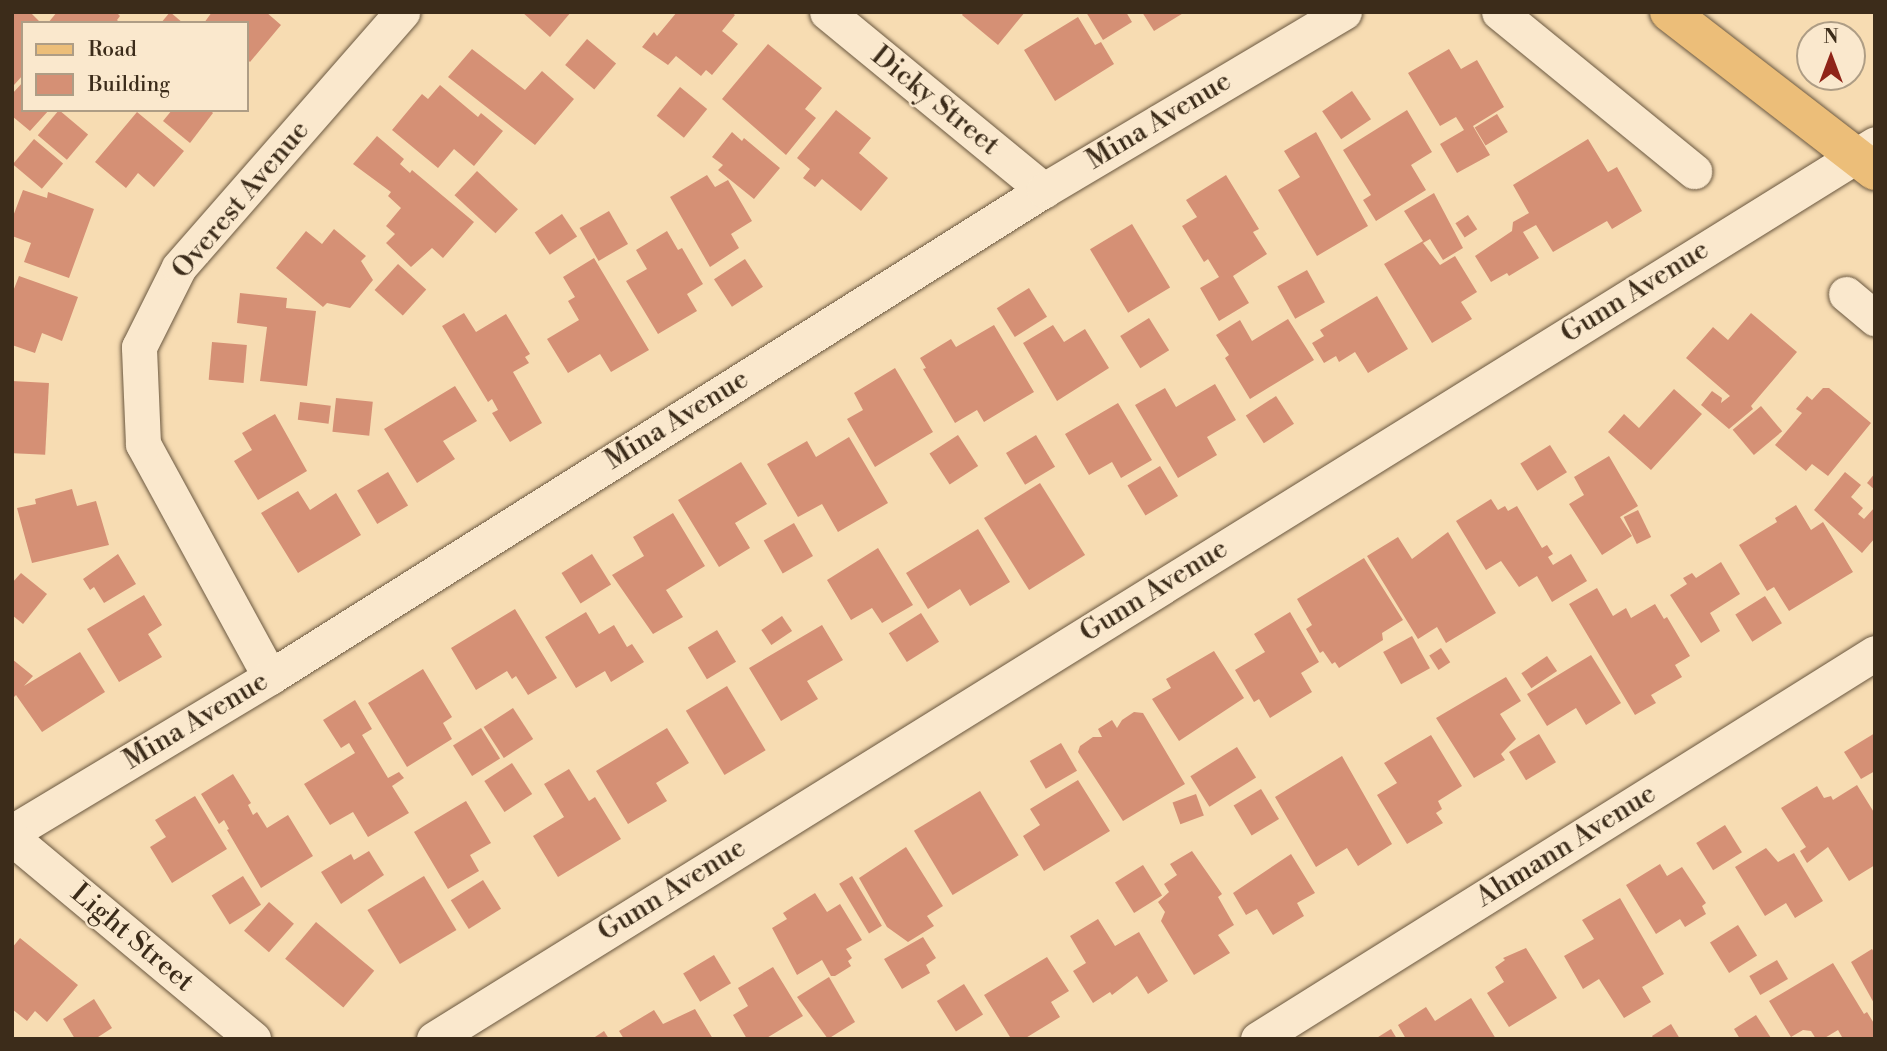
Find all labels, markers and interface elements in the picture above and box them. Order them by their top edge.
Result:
legend [21,21,248,112]
north arrow [1796,21,1866,91]
text: N [1823,25,1839,49]
text: Road [88,37,137,63]
street label: Dicky Street [864,39,1006,163]
street label: Mina Avenue [1081,65,1237,177]
text: Building [88,72,170,98]
street label: Overest Avenue [165,114,317,286]
street label: Gunn Avenue [1555,233,1715,351]
street label: Mina Avenue [599,363,755,477]
street label: Gunn Avenue [1074,532,1234,650]
street label: Mina Avenue [118,665,274,777]
street label: Ahmann Avenue [1470,777,1662,915]
street label: Gunn Avenue [592,831,752,949]
street label: Light Street [63,877,201,999]

